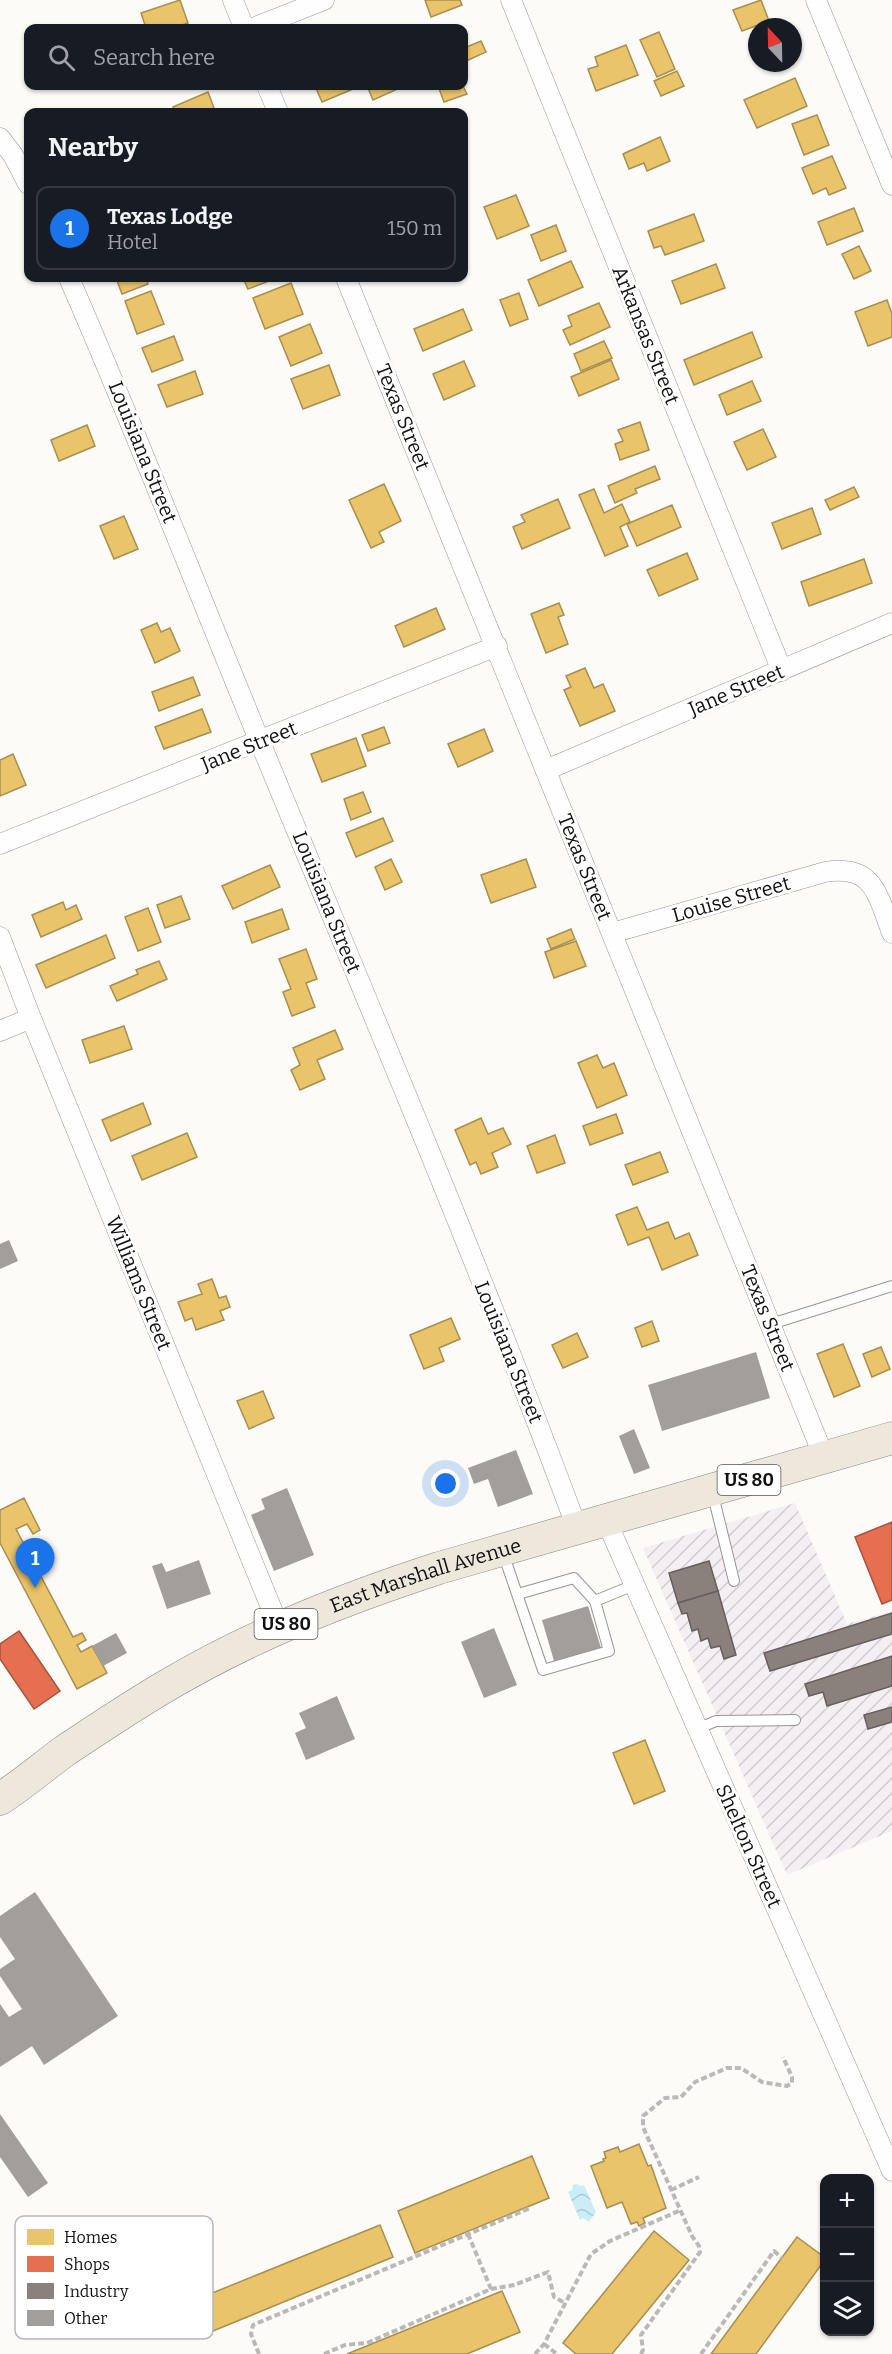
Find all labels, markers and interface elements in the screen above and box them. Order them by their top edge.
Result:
north arrow [748,18,802,72]
search box [24,24,468,90]
icon: search [45,41,78,74]
text: Search here [93,44,215,71]
text: Nearby [48,132,138,163]
text: Texas Lodge [107,203,233,230]
text: 1 [65,216,74,240]
text: 150 m [387,216,442,240]
text: Hotel [107,230,158,254]
street label: Arkansas Street [607,262,685,408]
street label: Texas Street [371,360,435,474]
street label: Louisiana Street [104,378,182,526]
street label: Jane Street [684,659,787,721]
street label: Jane Street [197,716,300,776]
street label: Texas Street [553,810,617,924]
street label: Louisiana Street [288,828,366,976]
street label: Louise Street [669,871,793,927]
street label: Williams Street [101,1212,177,1354]
street label: Texas Street [736,1261,800,1375]
street label: Louisiana Street [470,1278,548,1426]
road number: US 80 [718,1465,780,1495]
your location [431,1469,460,1498]
street label: East Marshall Avenue [326,1533,524,1618]
pin: 1 [15,1538,54,1588]
road number: US 80 [254,1609,318,1639]
street label: Shelton Street [711,1780,787,1912]
map controls [820,2174,874,2336]
button: + [820,2174,874,2228]
legend [15,2216,213,2339]
text: Homes [64,2228,117,2247]
button: − [820,2228,874,2282]
text: Shops [64,2255,110,2274]
text: Industry [64,2282,129,2301]
button: layers [820,2282,874,2336]
text: Other [64,2309,107,2328]

